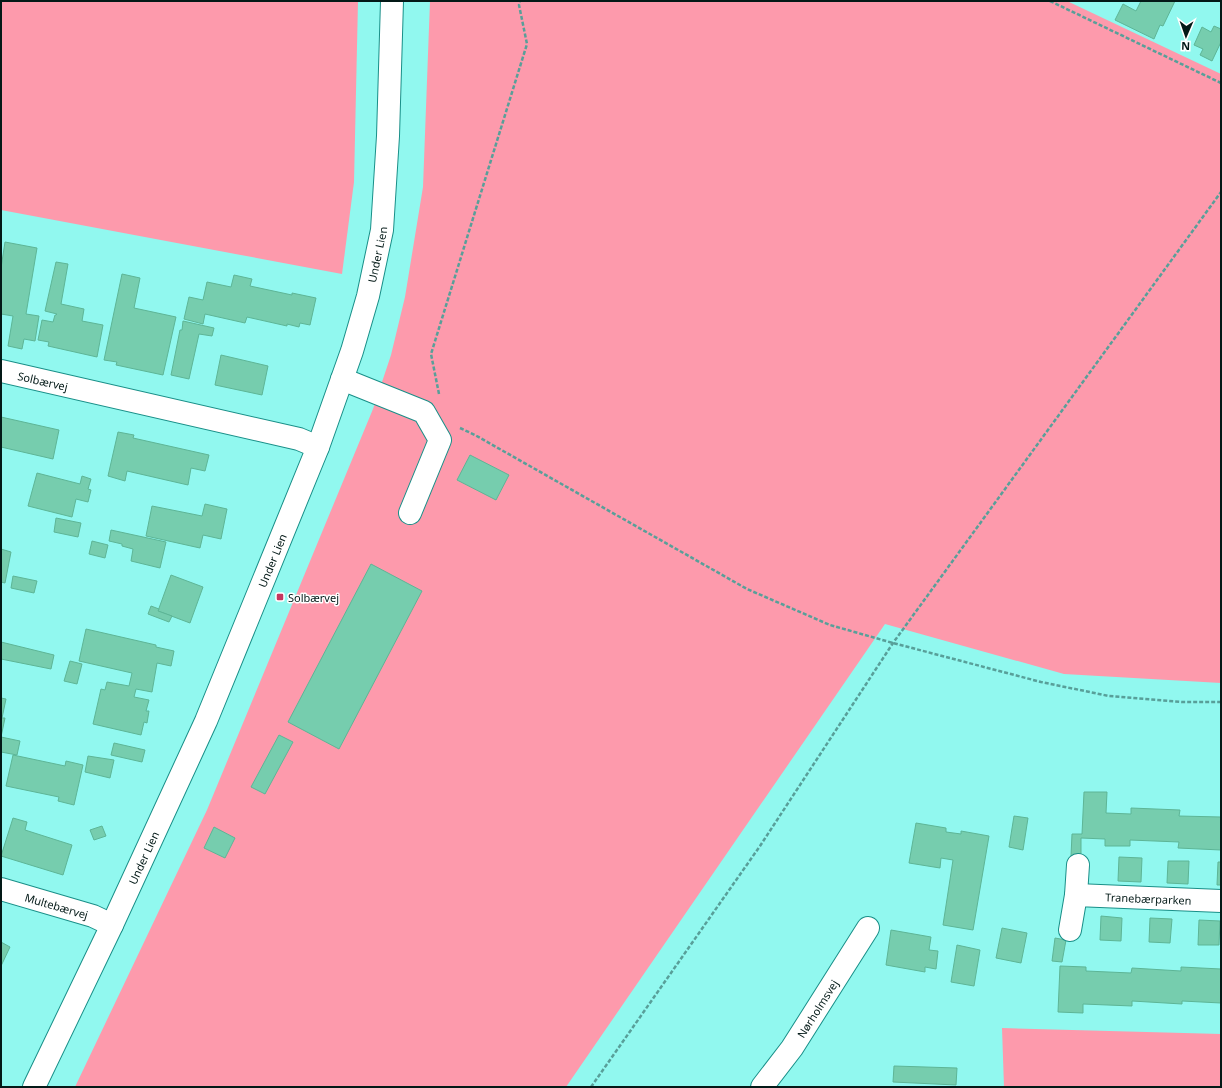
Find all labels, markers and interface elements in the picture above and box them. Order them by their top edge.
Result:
north arrow [1166,16,1206,56]
text: N [1181,39,1190,54]
street label: Under Lien [364,226,390,284]
street label: Solbærvej [16,368,69,394]
street label: Under Lien [254,531,289,589]
place label: Solbærvej [288,590,339,605]
marker: Solbærvej [275,592,285,602]
street label: Under Lien [124,829,162,887]
street label: Multebærvej [23,889,90,922]
street label: Tranebærparken [1105,889,1192,907]
street label: Nørholmsvej [793,977,841,1040]

